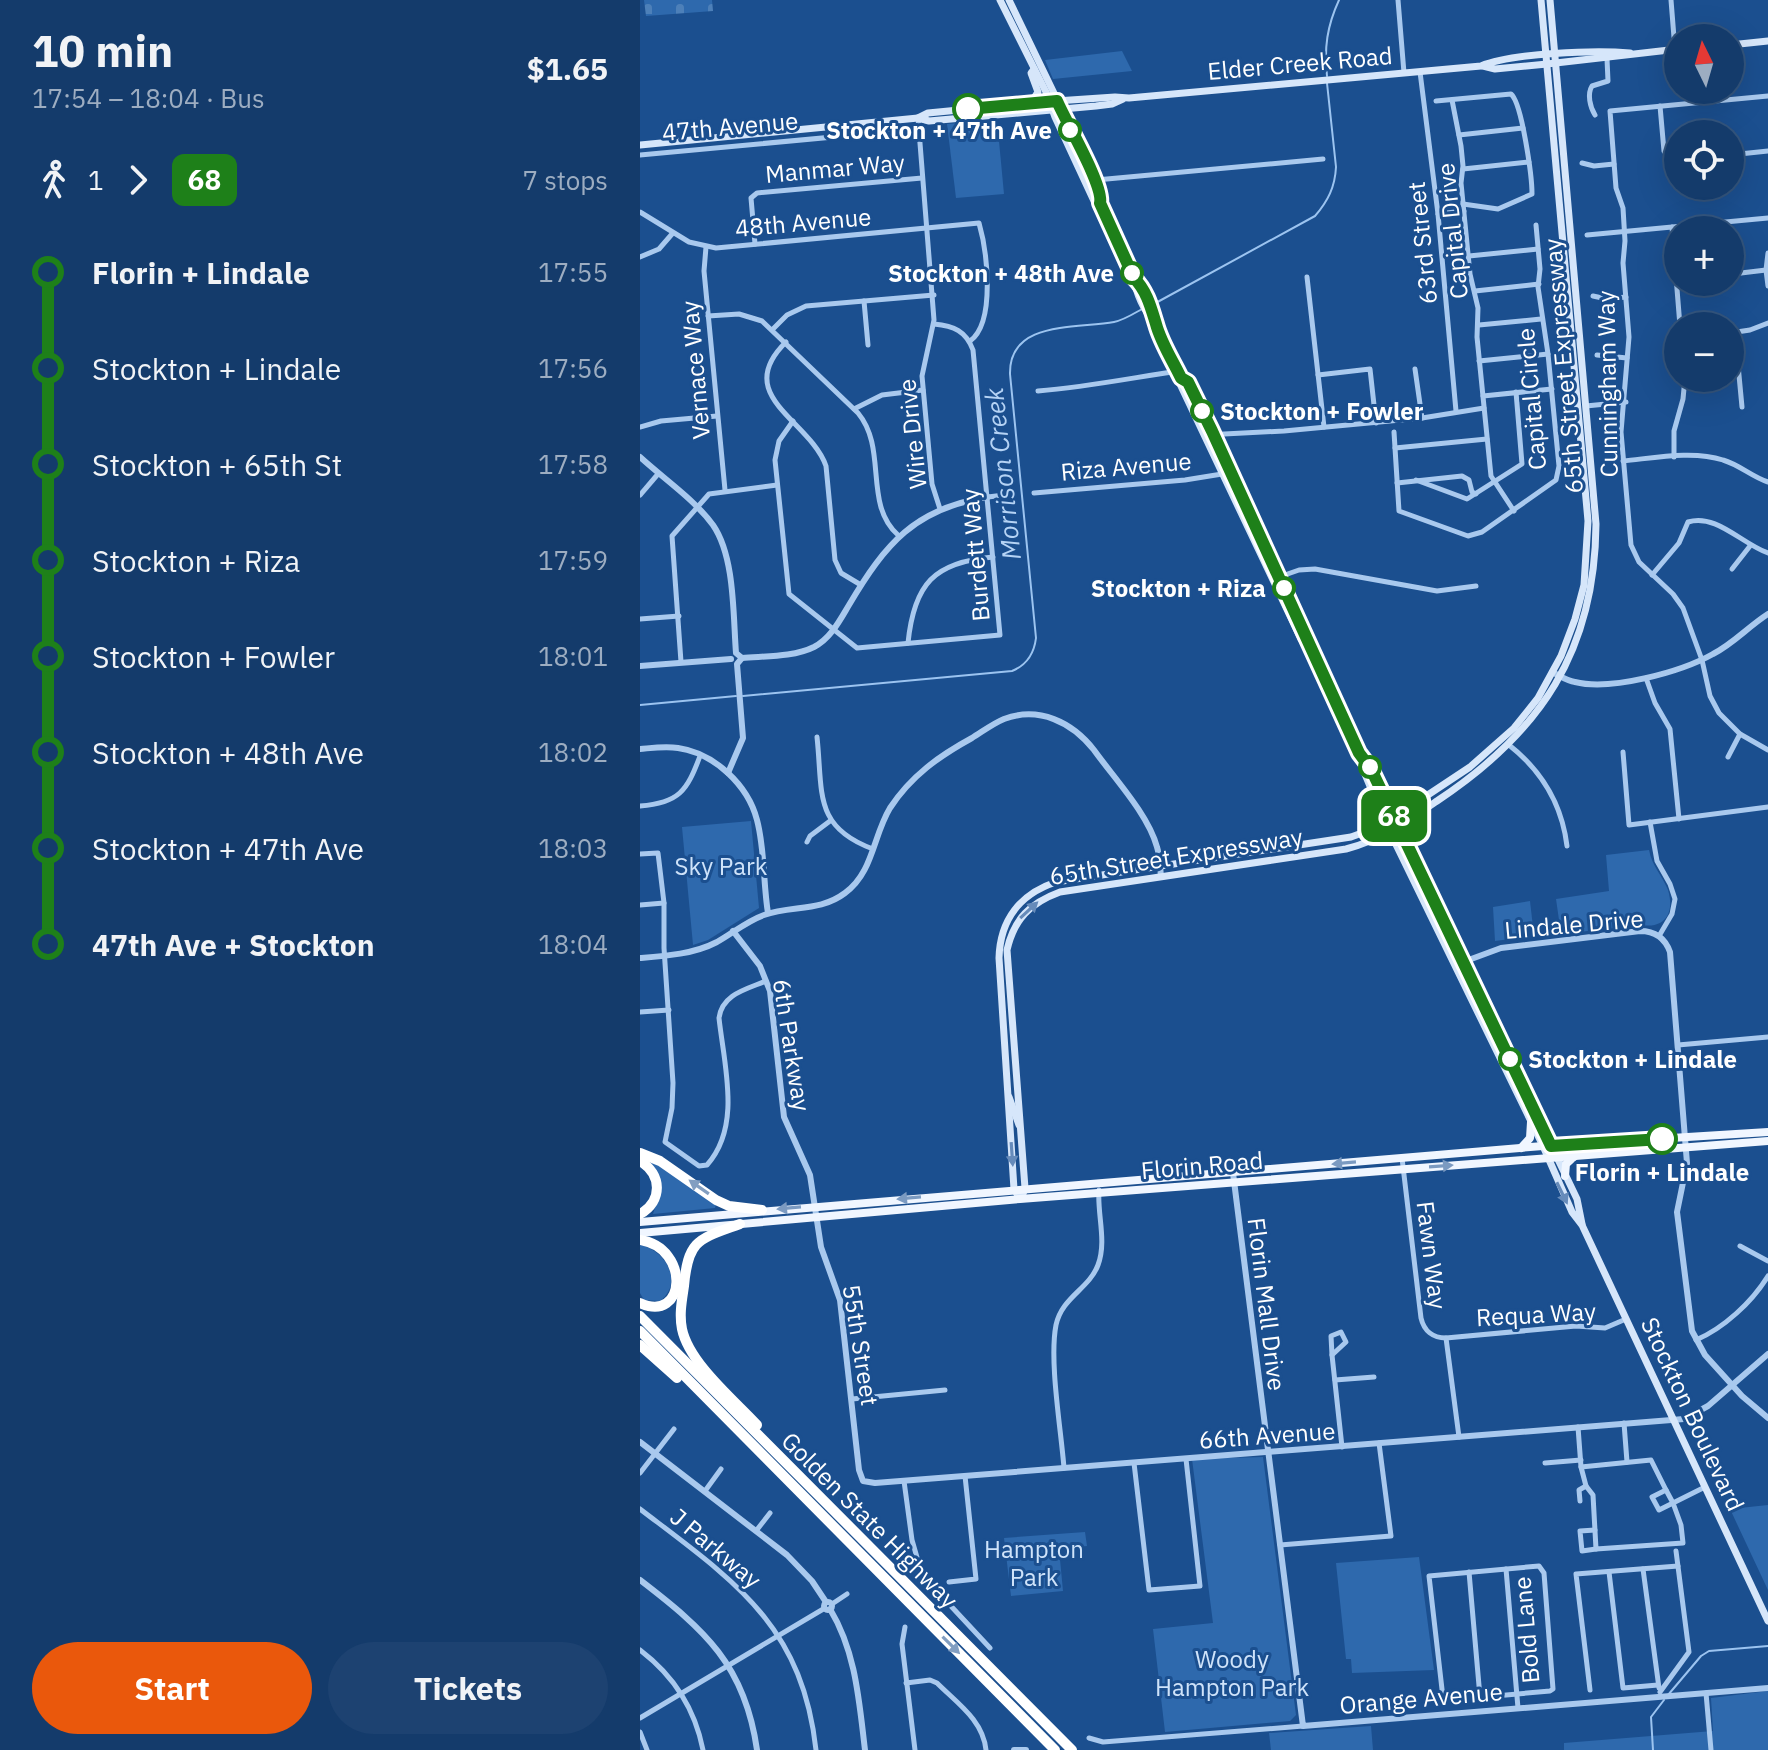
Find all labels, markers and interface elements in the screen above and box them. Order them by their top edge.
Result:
text: 10 min [32,22,173,79]
north arrow [1664,24,1744,104]
map controls [1664,24,1744,392]
street label: Elder Creek Road [1206,39,1394,87]
text: $1.65 [527,49,608,88]
text: 17:54 – 18:04 · Bus [32,81,265,115]
unlabelled marker [953,94,983,124]
street label: 47th Avenue [661,104,799,148]
place label: Stockton + 47th Ave [826,114,1052,146]
marker: Stockton + 47th Ave [1059,119,1081,141]
button: locate [1664,120,1744,200]
street label: Manmar Way [764,146,906,190]
icon: walk [32,158,76,202]
icon: forward [116,158,160,202]
text: 68 [188,161,221,198]
street label: Capital Drive [1429,161,1475,301]
text: 1 [88,163,104,197]
text: 7 stops [522,163,608,197]
street label: 63rd Street [1400,180,1444,306]
street label: 48th Avenue [734,200,872,244]
button: + [1664,216,1744,296]
street label: 65th Street Expressway [1536,237,1590,495]
text: Florin + Lindale [92,253,310,292]
text: 17:55 [538,255,608,289]
place label: Stockton + 48th Ave [888,257,1114,289]
marker: Stockton + 48th Ave [1121,262,1143,284]
street label: Cunningham Way [1589,290,1625,478]
street label: Vernace Way [673,299,717,441]
button: − [1664,312,1744,392]
street label: Capital Circle [1509,327,1553,471]
text: Stockton + Lindale [92,349,341,388]
text: 17:56 [538,351,608,385]
street label: Wire Drive [890,377,934,491]
water label: Morrison Creek [976,386,1028,562]
place label: Stockton + Fowler [1220,395,1424,427]
marker: Stockton + Fowler [1191,400,1213,422]
street label: Riza Avenue [1059,444,1193,488]
text: Stockton + 65th St [92,445,342,484]
text: 17:58 [538,447,608,481]
street label: Burdett Way [953,487,997,623]
text: Stockton + Riza [92,541,300,580]
text: 17:59 [538,543,608,577]
place label: Stockton + Riza [1091,572,1266,604]
marker: Stockton + Riza [1273,577,1295,599]
text: Stockton + Fowler [92,637,335,676]
text: 18:01 [538,639,608,673]
text: Stockton + 48th Ave [92,733,364,772]
text: 18:02 [538,735,608,769]
unlabelled marker [1359,756,1381,778]
line badge: 68 [1358,790,1430,842]
text: 68 [1377,797,1411,834]
street label: 65th Street Expressway [1047,820,1305,892]
text: Stockton + 47th Ave [92,829,364,868]
text: 18:03 [538,831,608,865]
park label: Sky Park [675,850,768,882]
one-way arrow [1019,902,1038,920]
street label: Lindale Drive [1503,902,1645,946]
text: 47th Ave + Stockton [92,925,375,964]
text: 18:04 [538,927,608,961]
street label: 6th Parkway [766,977,818,1113]
place label: Stockton + Lindale [1528,1043,1737,1075]
marker: Stockton + Lindale [1499,1048,1521,1070]
marker: Florin + Lindale [1647,1124,1677,1154]
one-way arrow [1006,1141,1019,1166]
street label: Florin Road [1140,1144,1264,1186]
place label: Florin + Lindale [1575,1156,1749,1188]
one-way arrow [1331,1157,1356,1170]
one-way arrow [1429,1159,1454,1172]
one-way arrow [689,1180,710,1195]
one-way arrow [1556,1181,1569,1204]
one-way arrow [896,1192,921,1205]
street label: Fawn Way [1409,1199,1455,1311]
one-way arrow [776,1202,801,1215]
street label: Florin Mall Drive [1241,1216,1293,1392]
street label: 55th Street [836,1282,886,1408]
street label: Requa Way [1475,1295,1597,1333]
street label: Stockton Boulevard [1634,1312,1752,1516]
street label: 66th Avenue [1198,1414,1336,1456]
street label: Golden State Highway [775,1425,965,1615]
street label: J Parkway [664,1501,768,1595]
park label: Hampton Park [984,1533,1084,1593]
street label: Bold Lane [1505,1575,1547,1685]
one-way arrow [941,1635,960,1654]
button: Start [32,1642,312,1734]
button: Tickets [328,1642,608,1734]
park label: Woody Hampton Park [1155,1643,1309,1703]
street label: Orange Avenue [1338,1675,1504,1721]

